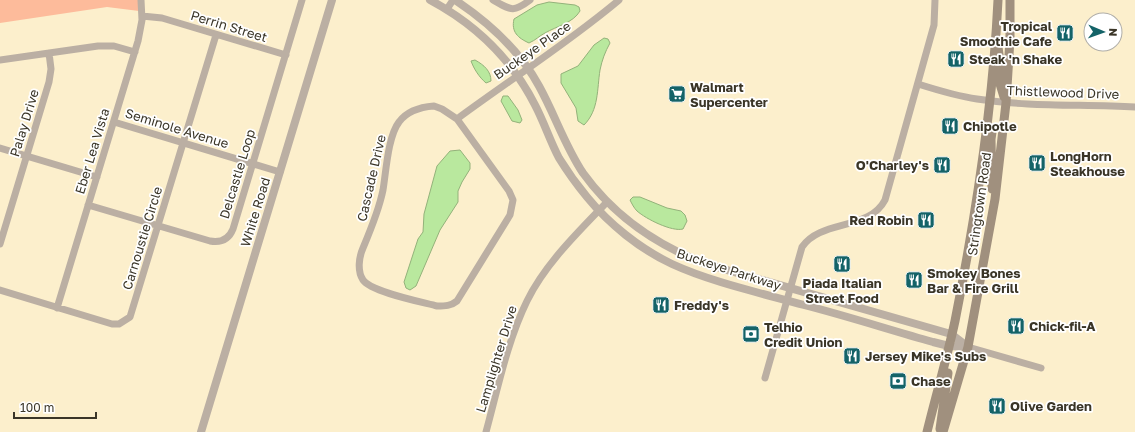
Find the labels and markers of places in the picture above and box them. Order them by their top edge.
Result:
place label: Tropical Smoothie Cafe [960,18,1053,49]
restaurant icon: Tropical Smoothie Cafe [1055,23,1075,43]
restaurant icon: Steak 'n Shake [946,49,966,69]
place label: Steak 'n Shake [969,51,1062,67]
place label: Walmart Supercenter [690,79,768,110]
supermarket icon: Walmart Supercenter [667,84,687,104]
restaurant icon: Chipotle [940,116,960,136]
place label: Chipotle [963,118,1017,134]
place label: LongHorn Steakhouse [1050,148,1125,179]
restaurant icon: LongHorn Steakhouse [1027,153,1047,173]
restaurant icon: O'Charley's [932,155,952,175]
place label: O'Charley's [856,157,929,173]
restaurant icon: Red Robin [916,210,936,230]
place label: Red Robin [849,212,913,228]
restaurant icon: Piada Italian Street Food [832,254,852,274]
place label: Smokey Bones Bar & Fire Grill [927,265,1020,296]
restaurant icon: Smokey Bones Bar & Fire Grill [904,270,924,290]
place label: Piada Italian Street Food [802,275,882,306]
restaurant icon: Freddy's [651,295,671,315]
place label: Freddy's [674,297,729,313]
restaurant icon: Chick-fil-A [1006,316,1026,336]
place label: Chick-fil-A [1029,318,1096,334]
place label: Telhio Credit Union [764,319,842,350]
bank icon: Telhio Credit Union [741,324,761,344]
restaurant icon: Jersey Mike's Subs [842,346,862,366]
place label: Jersey Mike's Subs [865,348,986,364]
bank icon: Chase [888,371,908,391]
place label: Chase [911,373,951,389]
restaurant icon: Olive Garden [987,396,1007,416]
place label: Olive Garden [1010,398,1092,414]

